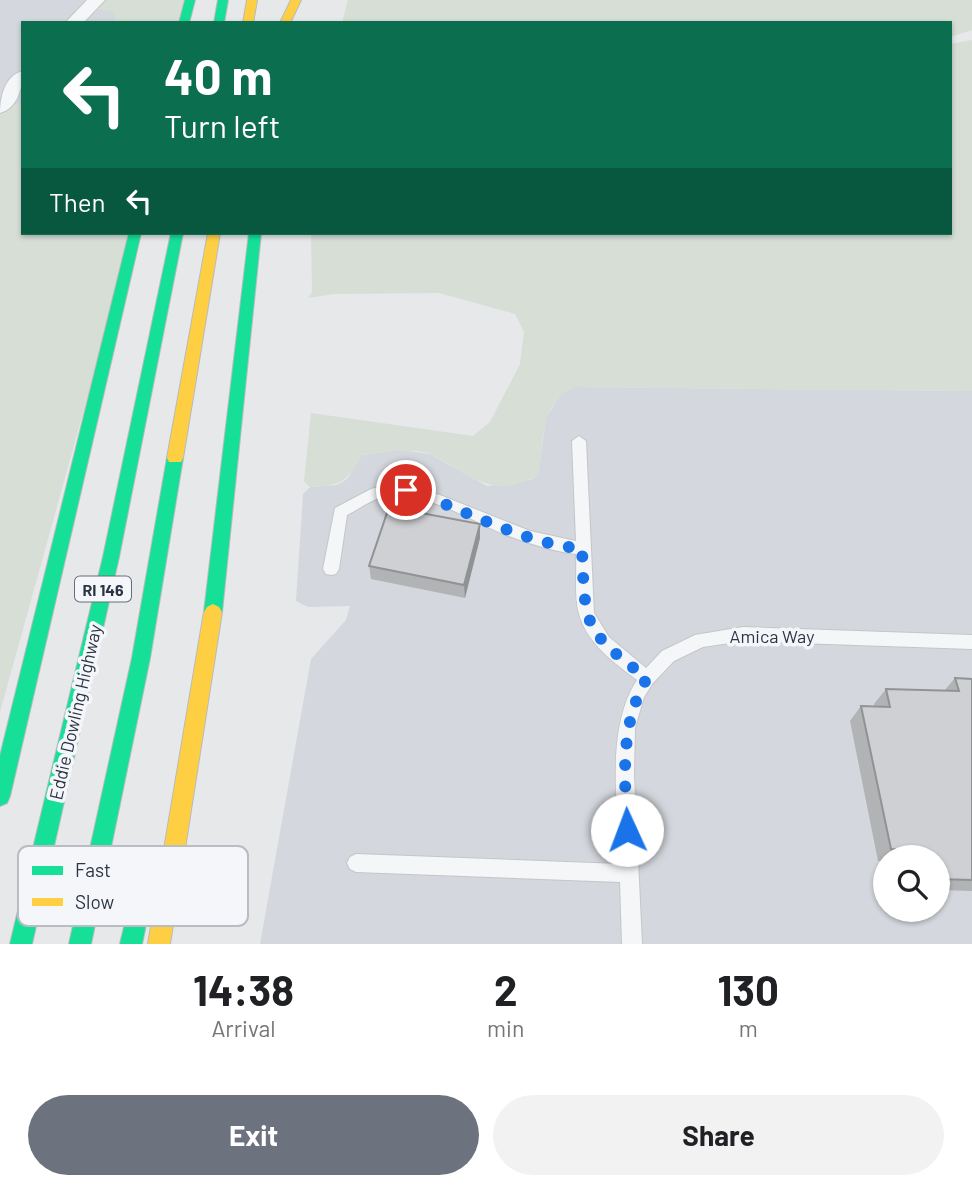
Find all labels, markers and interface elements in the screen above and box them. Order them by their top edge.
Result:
text: 40 m [164,46,272,105]
icon: left [49,49,140,140]
text: Turn left [164,106,281,144]
icon: left [120,182,158,220]
text: Then [49,186,106,217]
pin [376,460,436,520]
icon: arrive [387,471,425,509]
road number: RI 146 [75,576,131,602]
street label: Eddie Dowling Highway [44,622,106,802]
street label: Amica Way [730,625,814,647]
position arrow [590,793,664,867]
map controls [873,845,950,922]
button: search [873,845,950,922]
legend [18,846,248,926]
text: Fast [75,858,111,881]
text: Slow [75,890,114,913]
text: 14:38 [193,964,294,1014]
text: 2 [494,964,517,1014]
text: 130 [717,964,779,1014]
text: Arrival [211,1014,276,1042]
text: min [487,1014,524,1042]
text: m [739,1014,758,1042]
button: Exit [28,1095,479,1175]
button: Share [493,1095,944,1175]

